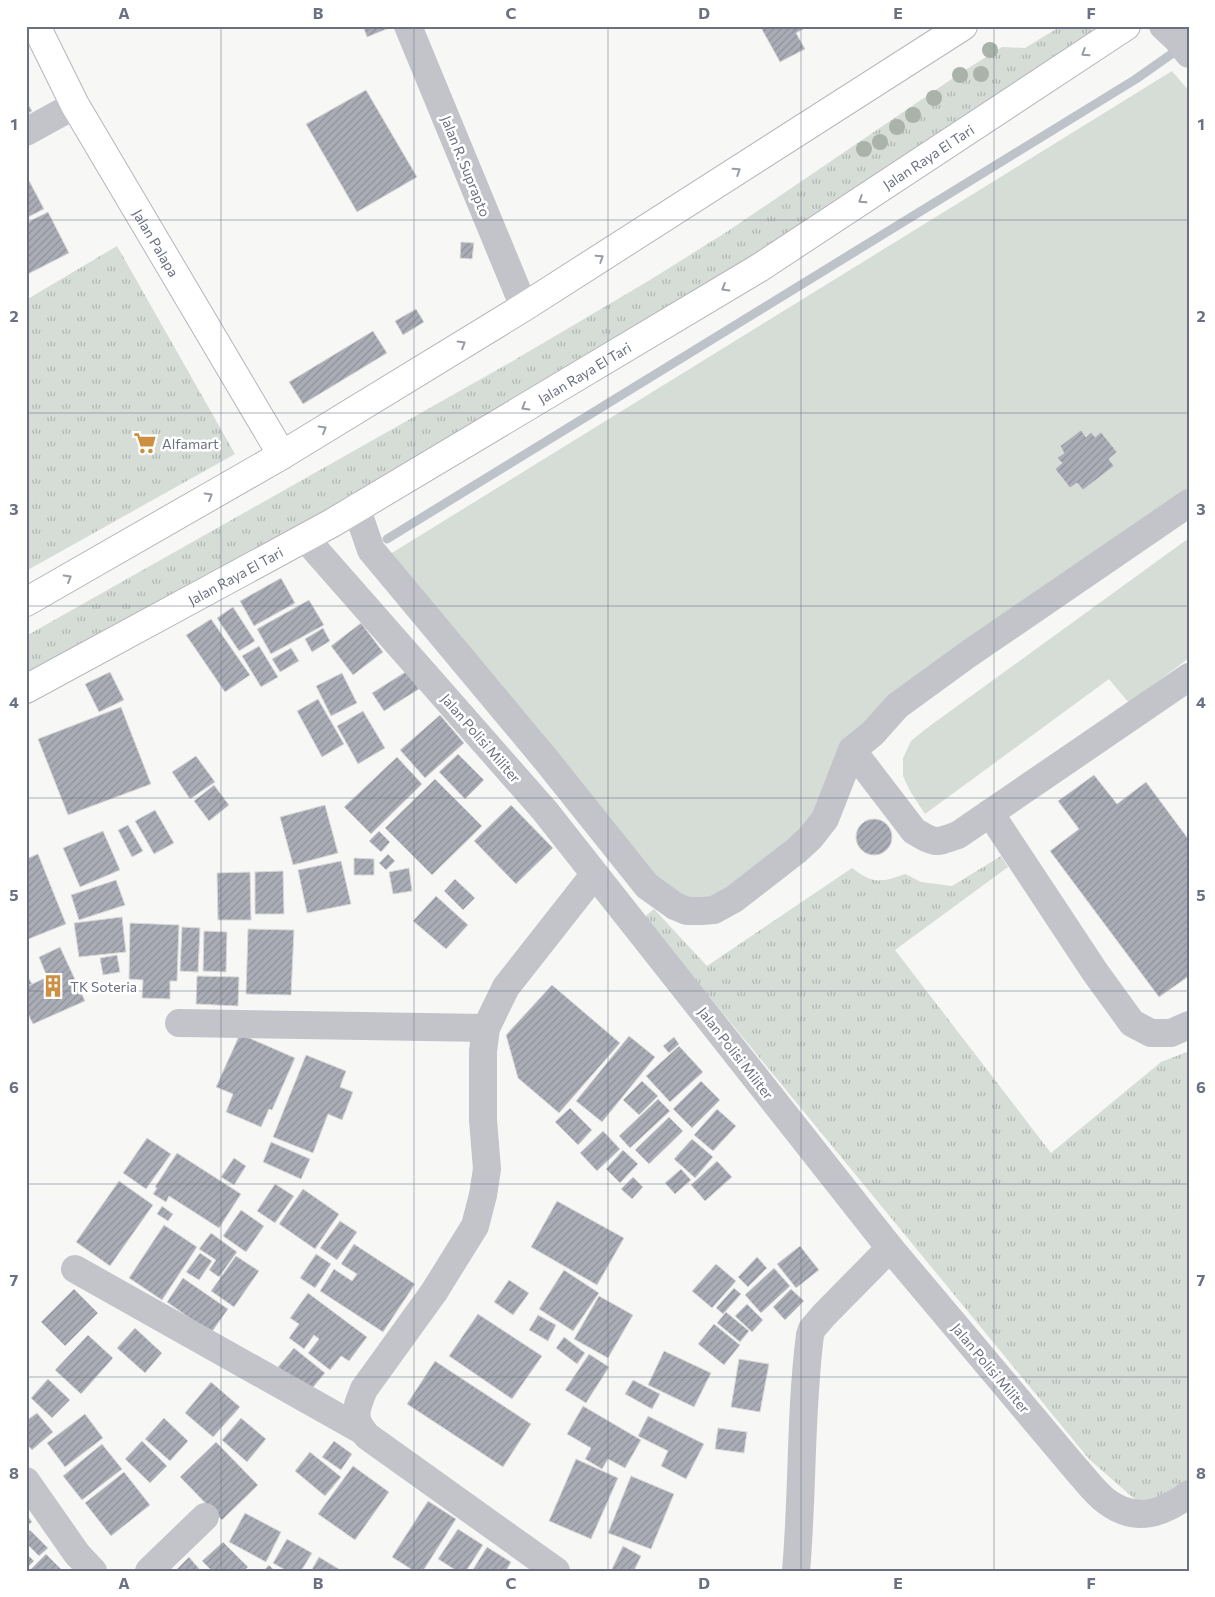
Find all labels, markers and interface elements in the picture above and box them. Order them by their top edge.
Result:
text: A [118,3,130,22]
text: B [313,3,324,22]
text: C [506,3,517,22]
text: D [698,3,710,22]
text: E [893,3,903,22]
text: F [1086,3,1096,22]
one-way arrow [1082,47,1091,56]
street label: Jalan R. Suprapto [438,113,494,219]
text: 1 [10,114,18,133]
text: 1 [1197,114,1205,133]
street label: Jalan Raya El Tari [879,120,977,193]
one-way arrow [731,167,740,177]
one-way arrow [858,194,867,203]
street label: Jalan Palapa [130,206,183,280]
one-way arrow [594,255,603,264]
one-way arrow [721,281,730,291]
text: 2 [9,306,19,325]
text: 2 [1196,306,1206,325]
street label: Jalan Raya El Tari [535,338,634,407]
one-way arrow [457,341,466,351]
one-way arrow [522,400,531,410]
one-way arrow [318,426,327,436]
supermarket icon: Alfamart [132,430,158,456]
place label: Alfamart [162,435,219,452]
one-way arrow [204,493,213,503]
text: 3 [9,499,19,518]
text: 3 [1196,499,1206,518]
street label: Jalan Raya El Tari [185,543,286,608]
one-way arrow [63,574,72,584]
street label: Jalan Polisi Militer [438,690,525,786]
text: 4 [9,692,19,711]
text: 4 [1196,692,1206,711]
text: 5 [9,885,19,904]
text: 5 [1196,885,1206,904]
building icon: TK Soteria [40,973,66,999]
place label: TK Soteria [70,978,137,995]
street label: Jalan Polisi Militer [695,1003,778,1103]
text: 6 [9,1077,19,1096]
text: 6 [1196,1077,1206,1096]
text: 7 [10,1270,19,1289]
text: 7 [1197,1270,1206,1289]
street label: Jalan Polisi Militer [948,1319,1034,1417]
text: 8 [9,1463,19,1482]
text: 8 [1196,1463,1206,1482]
text: A [118,1573,130,1592]
text: B [313,1573,324,1592]
text: C [506,1573,517,1592]
text: D [698,1573,710,1592]
text: E [893,1573,903,1592]
text: F [1086,1573,1096,1592]

